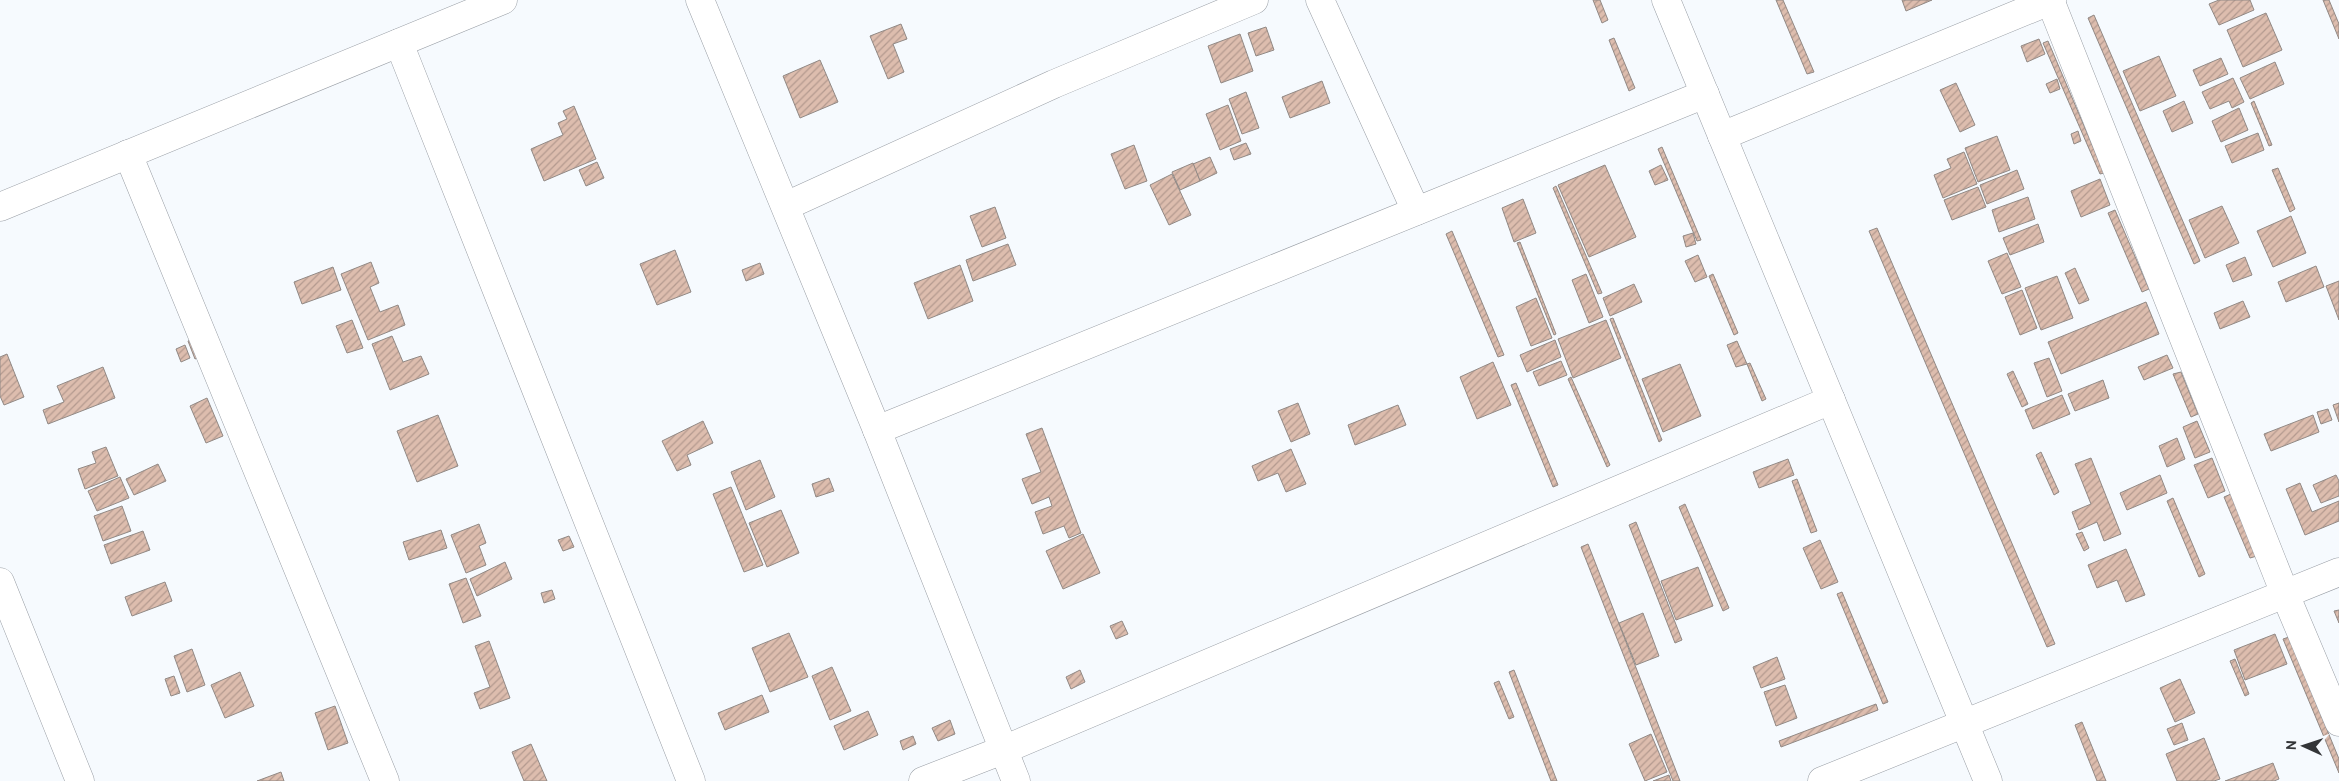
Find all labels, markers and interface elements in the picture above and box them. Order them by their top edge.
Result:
north arrow [2279,721,2329,771]
text: N [2284,740,2301,751]

